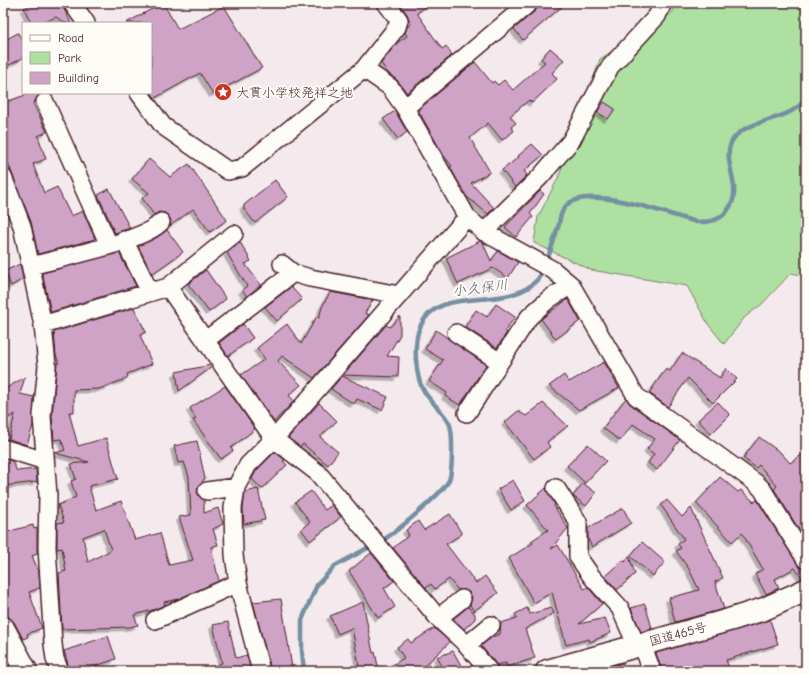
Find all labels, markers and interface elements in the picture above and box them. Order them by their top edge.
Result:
legend [22,22,152,94]
text: Road [58,31,84,45]
text: Park [58,51,81,65]
text: Building [58,71,99,85]
place icon: 大貫小学校発祥之地 [213,82,233,102]
place label: 大貫小学校発祥之地 [236,85,353,100]
water label: 小久保川 [451,276,509,300]
street label: 国道465号 [647,619,709,649]

